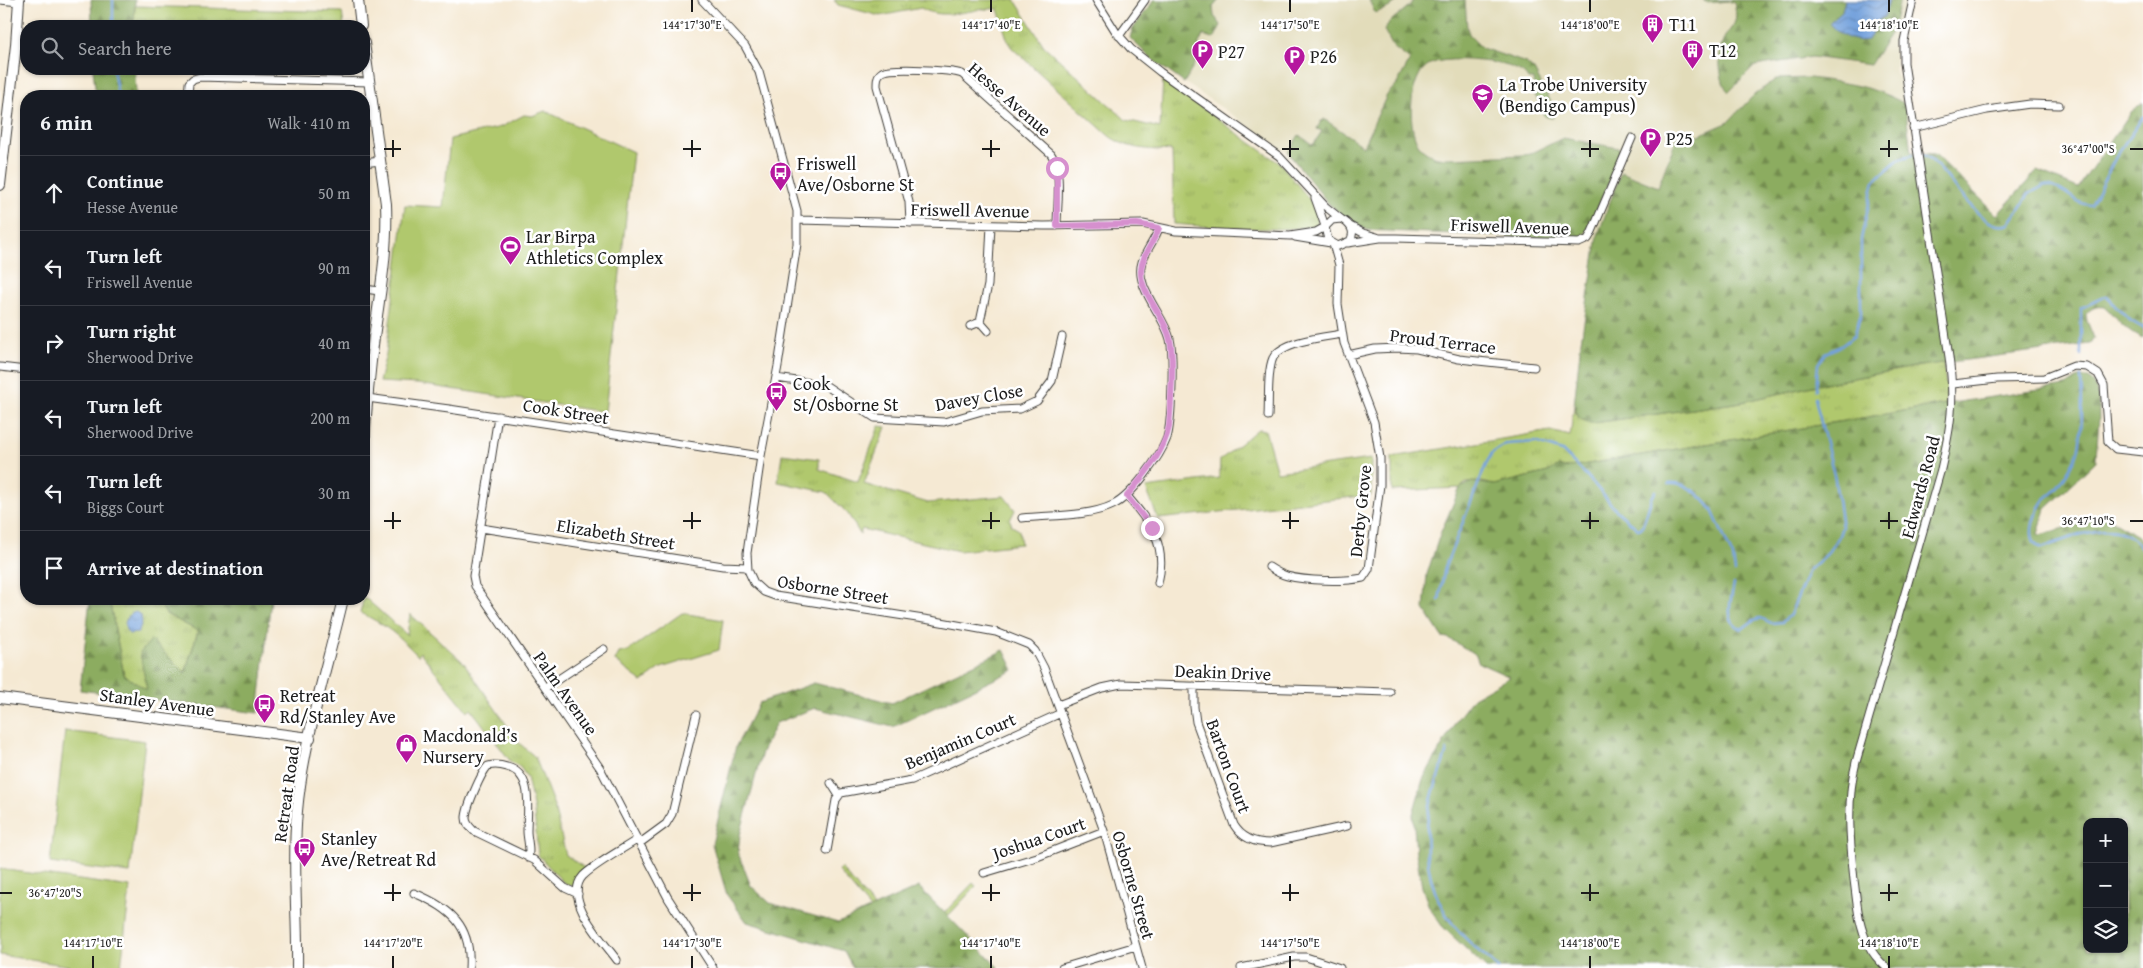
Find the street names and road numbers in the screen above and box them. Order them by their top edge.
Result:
street label: Hesse Avenue [962,55,1058,143]
street label: Friswell Avenue [910,195,1030,225]
street label: Friswell Avenue [1450,210,1570,242]
street label: Proud Terrace [1388,321,1498,361]
street label: Davey Close [933,376,1025,418]
street label: Cook Street [521,391,612,431]
street label: Edwards Road [1893,432,1947,541]
street label: Derby Grove [1342,464,1378,558]
street label: Elizabeth Street [555,511,678,557]
street label: Osborne Street [776,567,891,611]
street label: Palm Avenue [527,645,605,741]
street label: Deakin Drive [1174,657,1272,687]
street label: Stanley Avenue [98,681,216,723]
street label: Benjamin Court [900,705,1020,777]
street label: Barton Court [1200,715,1259,817]
street label: Retreat Road [266,744,306,844]
street label: Joshua Court [987,809,1090,867]
street label: Osborne Street [1106,827,1163,943]

